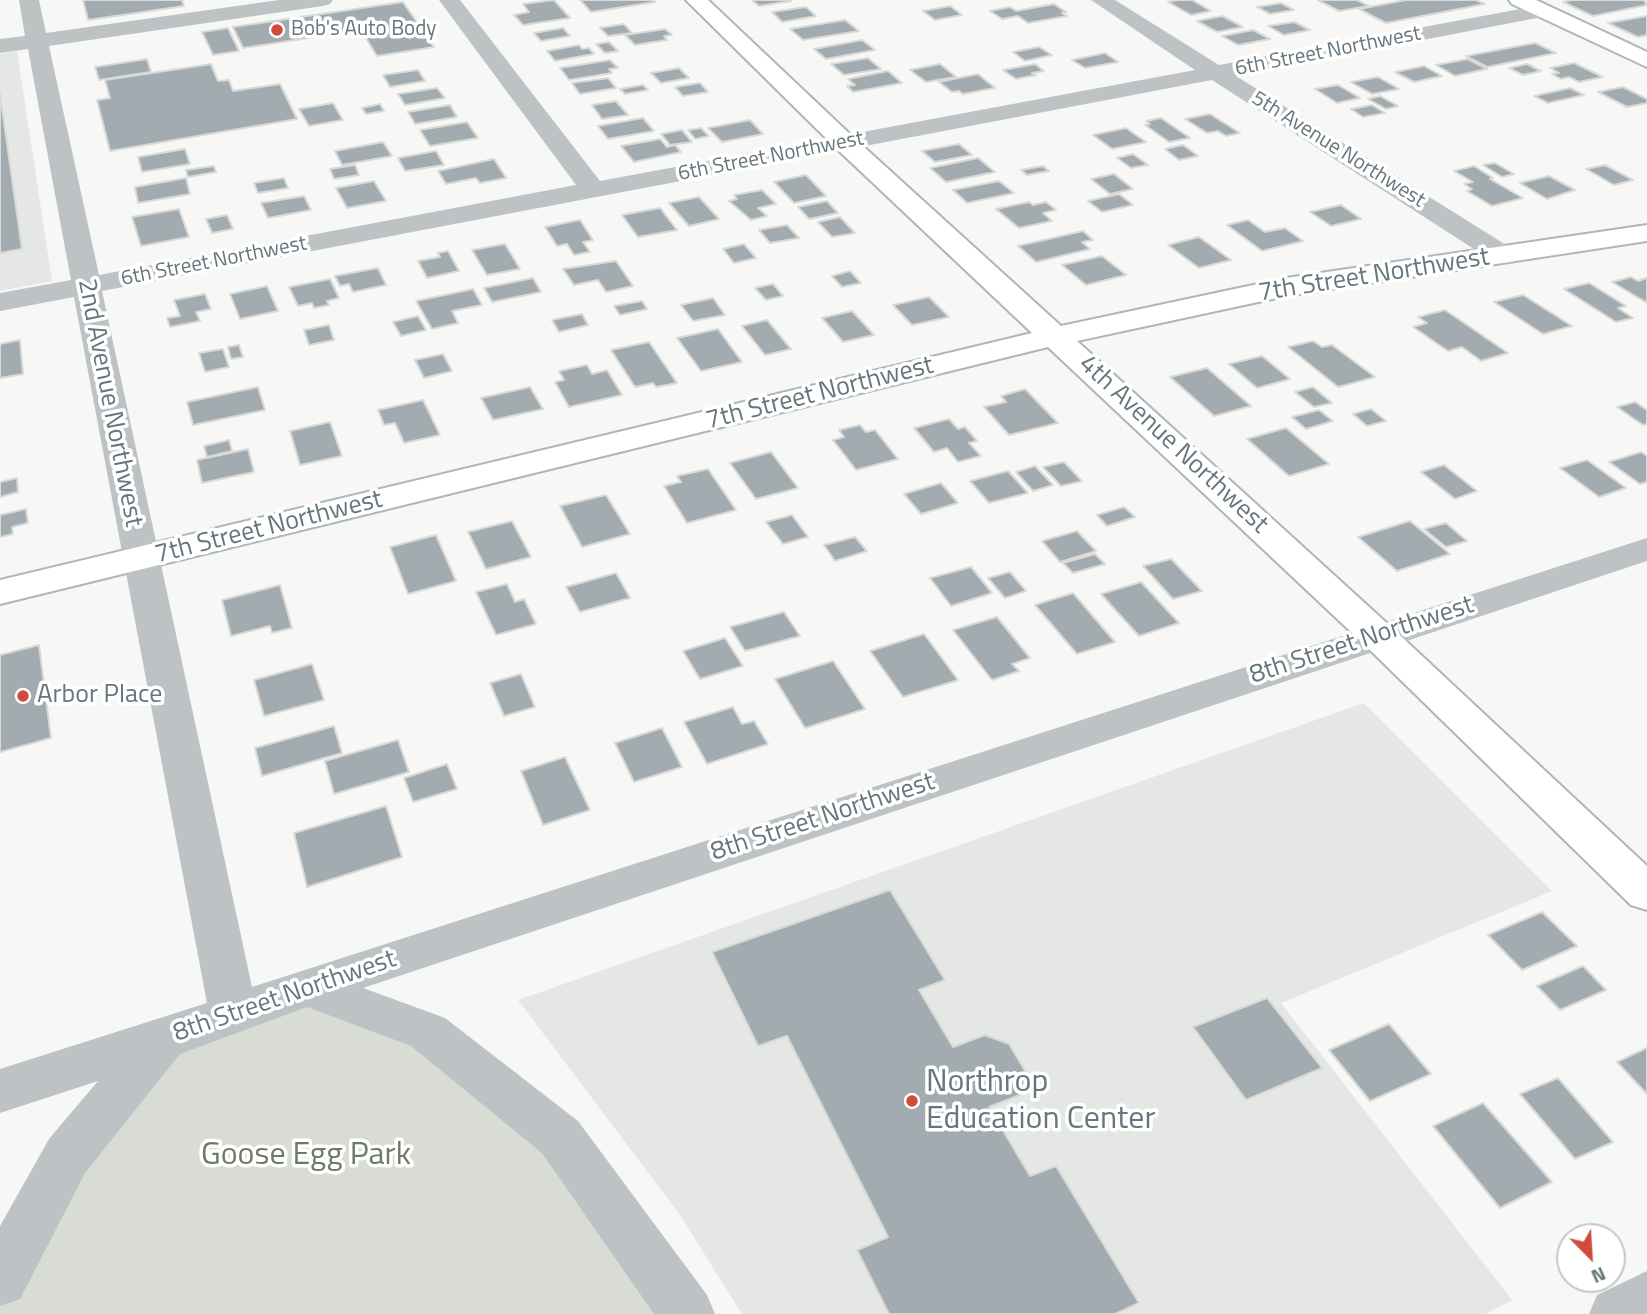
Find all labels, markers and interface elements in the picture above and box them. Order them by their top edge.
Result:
place label: Bob's Auto Body [291,17,436,43]
marker: Bob's Auto Body [269,22,285,38]
street label: 6th Street Northwest [1233,22,1423,82]
street label: 5th Avenue Northwest [1247,86,1429,214]
street label: 6th Street Northwest [676,127,866,187]
street label: 6th Street Northwest [119,232,309,292]
street label: 7th Street Northwest [1256,242,1492,310]
street label: 2nd Avenue Northwest [70,276,148,530]
street label: 4th Avenue Northwest [1072,349,1274,541]
street label: 7th Street Northwest [703,351,937,437]
street label: 7th Street Northwest [152,485,386,571]
street label: 8th Street Northwest [1246,590,1478,692]
place label: Arbor Place [37,680,162,712]
marker: Arbor Place [15,688,31,704]
street label: 8th Street Northwest [707,767,939,869]
street label: 8th Street Northwest [170,944,400,1050]
place label: Northrop Education Center [926,1064,1155,1139]
marker: Northrop Education Center [904,1093,920,1109]
park label: Goose Egg Park [201,1137,411,1175]
north arrow [1556,1223,1626,1293]
text: N [1587,1260,1611,1292]

